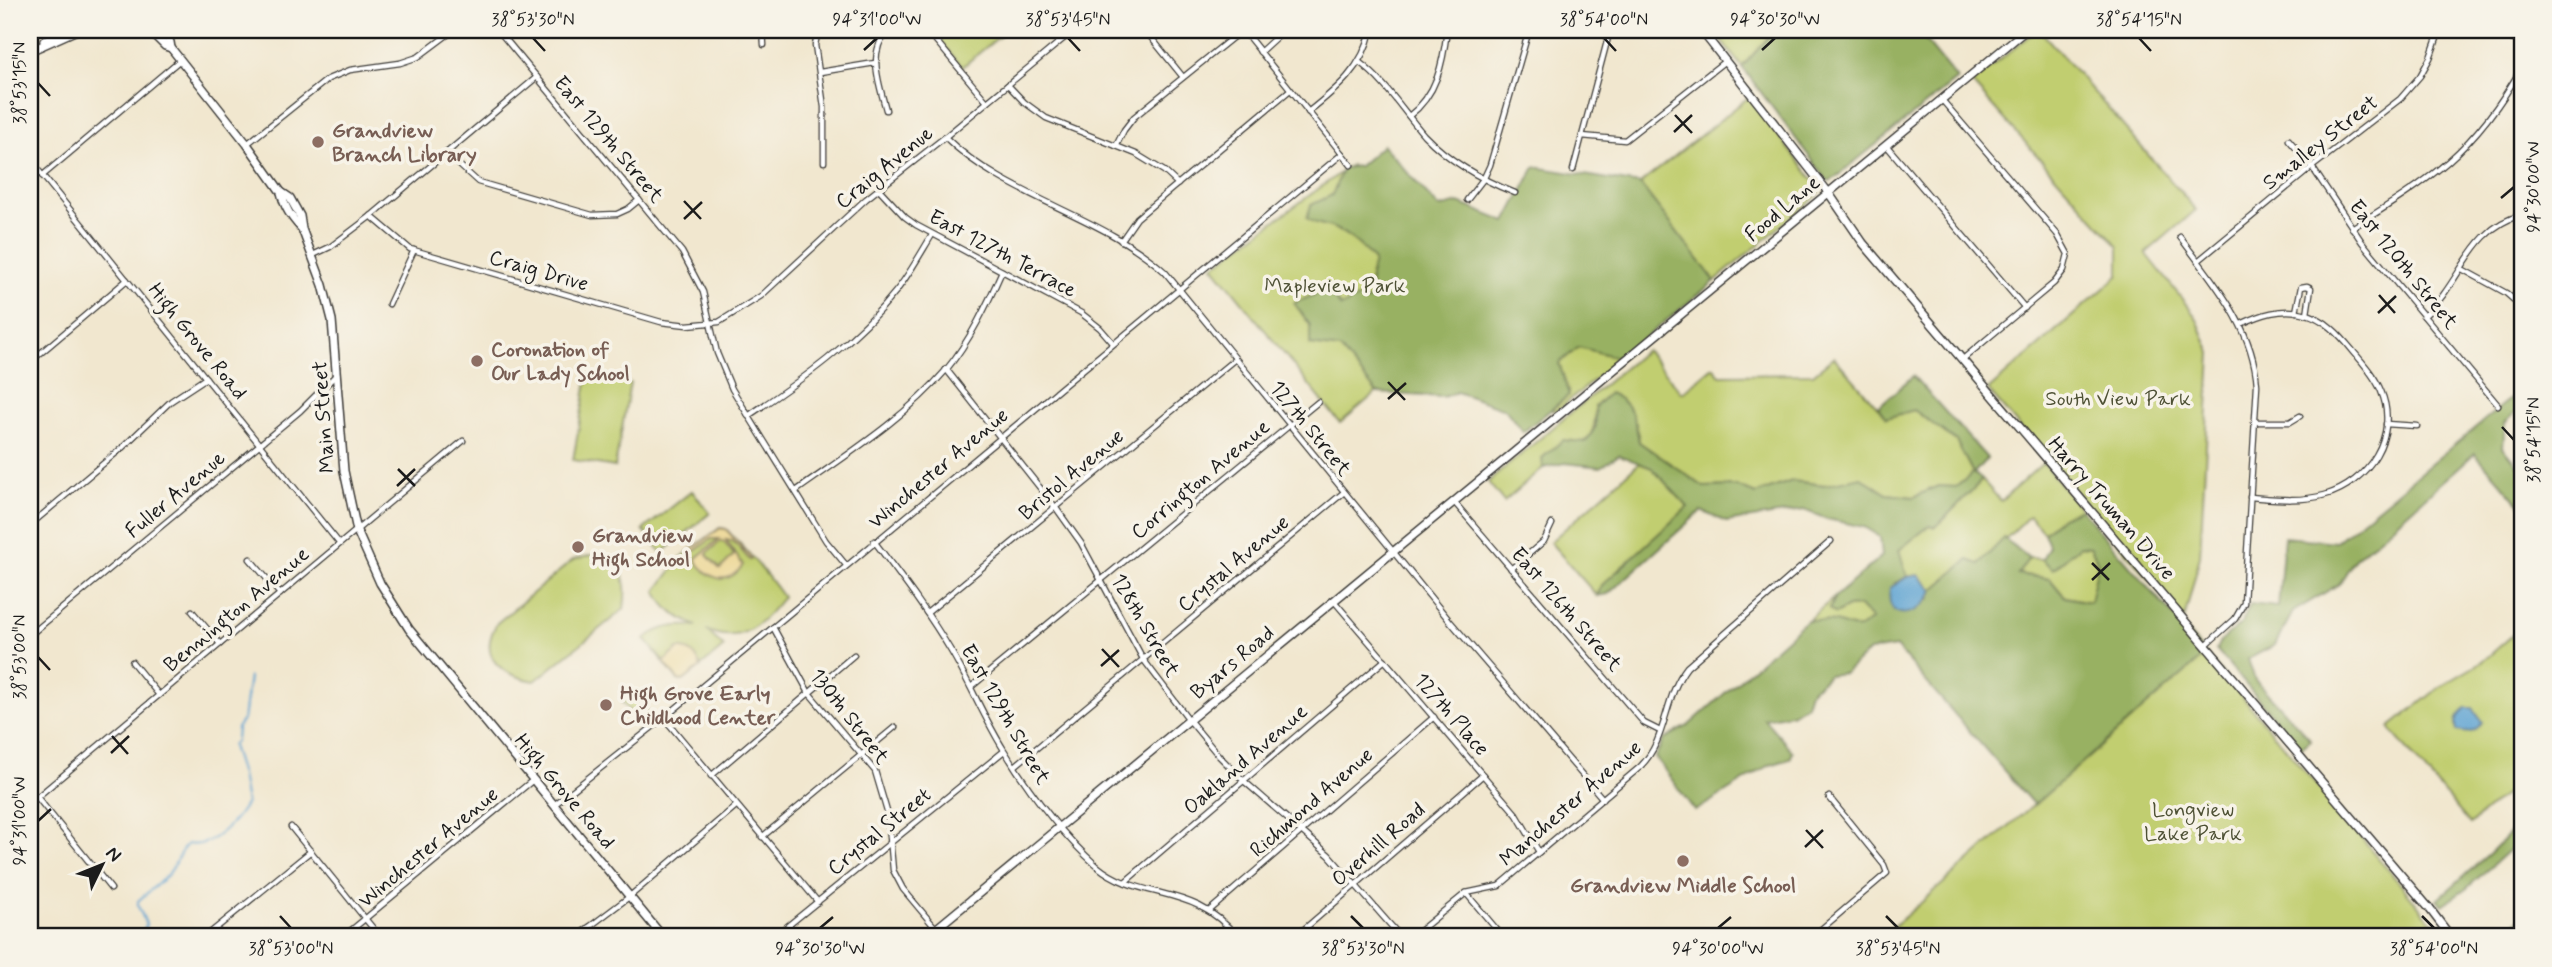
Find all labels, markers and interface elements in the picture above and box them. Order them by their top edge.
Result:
text: 38°53'30"N [491,8,575,32]
text: 94°31'00"W [833,8,921,32]
text: 38°53'45"N [1026,8,1110,32]
text: 38°54'00"N [1560,8,1648,32]
text: 94°30'30"W [1730,8,1820,32]
text: 38°54'15"N [2096,8,2182,32]
text: 38°53'15"N [8,42,32,124]
street label: East 129th Street [547,70,670,210]
street label: Smalley Street [2257,89,2384,197]
place label: Grandview Branch Library [332,117,477,169]
street label: Craig Avenue [830,120,940,217]
marker: Grandview Branch Library [310,134,326,150]
text: 94°30'00"W [2522,141,2546,233]
street label: Food Lane [1739,169,1826,249]
street label: East 120th Street [2342,194,2465,336]
street label: East 127th Terrace [924,203,1081,305]
street label: Craig Drive [486,243,592,299]
park label: Mapleview Park [1264,272,1406,300]
street label: High Grove Road [140,277,253,407]
place label: Coronation of Our Lady School [491,336,630,388]
marker: Coronation of Our Lady School [469,353,485,369]
street label: Main Street [306,360,342,474]
street label: 127th Street [1263,375,1358,483]
park label: South View Park [2045,385,2191,413]
text: 38°54'15"N [2522,397,2546,483]
street label: Winchester Avenue [863,402,1015,536]
street label: Corrington Avenue [1125,413,1277,548]
street label: Bristol Avenue [1013,422,1130,527]
street label: Harry Truman Drive [2041,431,2181,586]
street label: Fuller Avenue [120,445,232,545]
street label: Crystal Avenue [1172,509,1295,619]
place label: Grandview High School [592,522,693,576]
marker: Grandview High School [570,539,586,555]
street label: Bennington Avenue [158,541,317,681]
street label: East 126th Street [1504,541,1629,678]
street label: 128th Street [1104,569,1186,683]
text: 38°53'00"N [8,614,32,700]
street label: Byars Road [1185,619,1281,706]
street label: East 129th Street [954,639,1057,790]
street label: 130th Street [803,663,896,771]
street label: 127th Place [1407,667,1495,762]
place label: High Grove Early Childhood Center [620,680,777,732]
marker: High Grove Early Childhood Center [598,697,614,713]
street label: Oakland Avenue [1178,698,1314,822]
street label: High Grove Road [506,728,621,857]
street label: Manchester Avenue [1494,734,1648,873]
street label: Richmond Avenue [1244,741,1379,864]
text: 94°31'00"W [8,777,32,865]
street label: Winchester Avenue [353,781,505,915]
street label: Crystal Street [822,781,937,882]
street label: Overhill Road [1326,796,1431,893]
park label: Longview Lake Park [2144,796,2242,848]
north arrow [66,830,136,900]
text: N [100,841,127,868]
marker: Grandview Middle School [1675,853,1691,869]
place label: Grandview Middle School [1570,872,1796,900]
text: 38°53'00"N [248,937,334,961]
text: 94°30'30"W [775,937,865,961]
text: 38°53'30"N [1321,937,1405,961]
text: 94°30'00"W [1672,937,1764,961]
text: 38°53'45"N [1856,937,1940,961]
text: 38°54'00"N [2390,937,2478,961]

